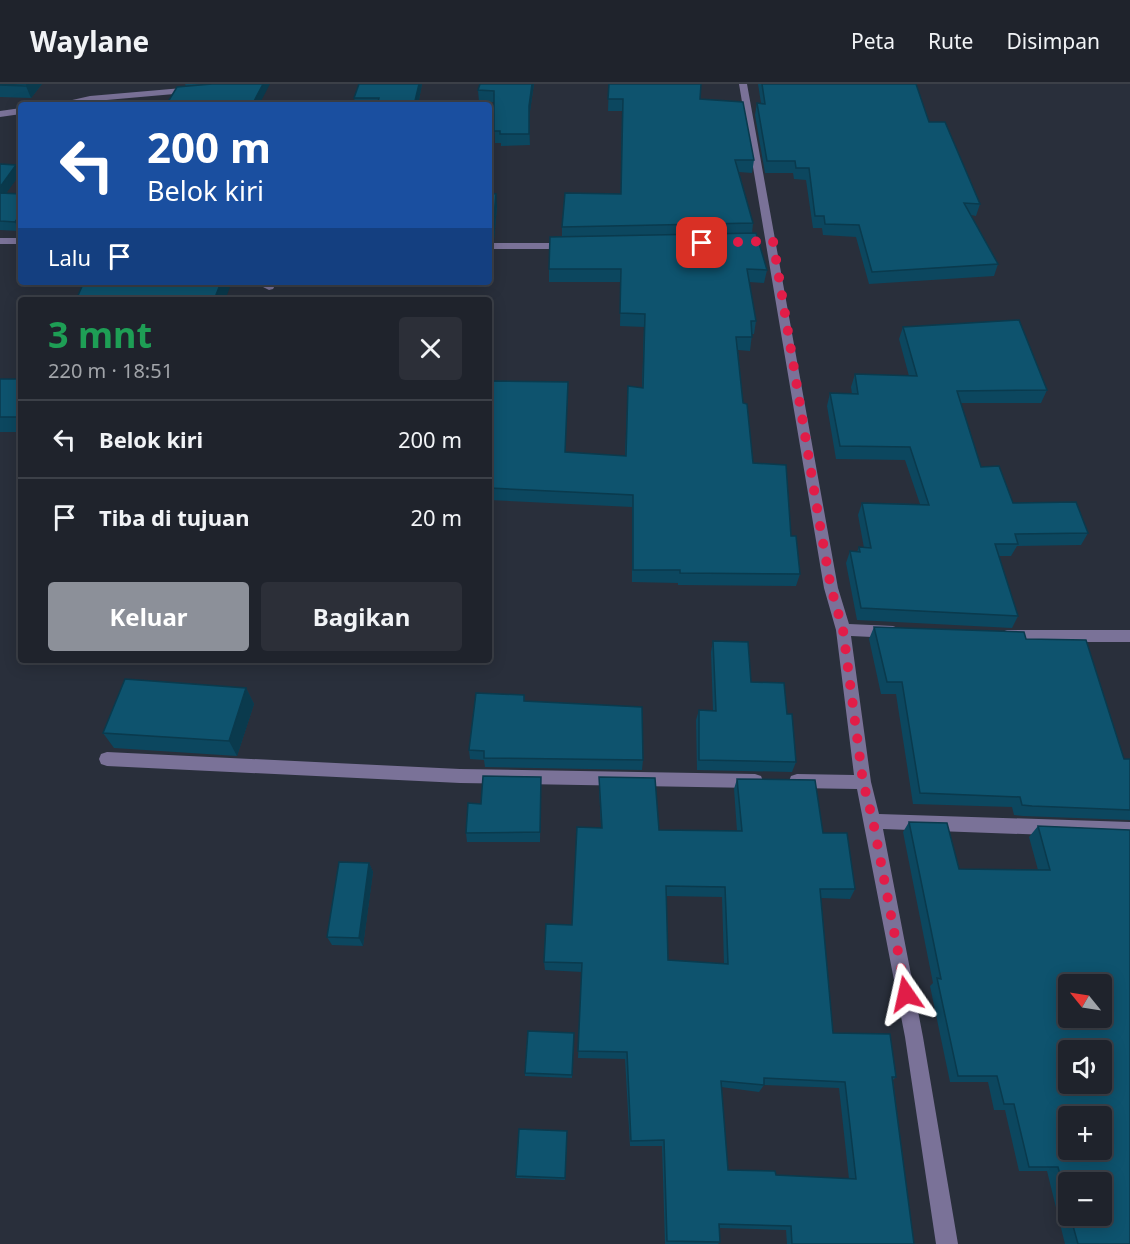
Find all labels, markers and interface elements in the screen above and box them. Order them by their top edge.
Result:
text: Waylane [30,22,149,60]
text: Peta [851,27,895,55]
text: Rute [928,27,973,55]
text: Disimpan [1006,27,1100,55]
text: 200 m [147,118,271,175]
icon: left [48,126,126,204]
text: Belok kiri [147,172,264,209]
pin [676,217,727,268]
icon: arrive [685,226,718,259]
icon: arrive [103,240,136,273]
text: Lalu [48,242,91,272]
text: 3 mnt [48,310,152,359]
button: close [399,317,462,380]
text: 220 m · 18:51 [48,357,173,384]
icon: left [48,423,81,456]
text: Belok kiri [99,424,203,454]
text: 200 m [398,424,462,454]
icon: arrive [48,501,81,534]
text: Tiba di tujuan [99,502,249,532]
text: 20 m [411,502,462,532]
button: Keluar [48,582,249,651]
button: Bagikan [261,582,462,651]
position arrow [874,962,938,1026]
north arrow [1058,974,1112,1028]
map controls [1058,974,1112,1226]
button: sound [1058,1040,1112,1094]
button: + [1058,1106,1112,1160]
button: − [1058,1172,1112,1226]

